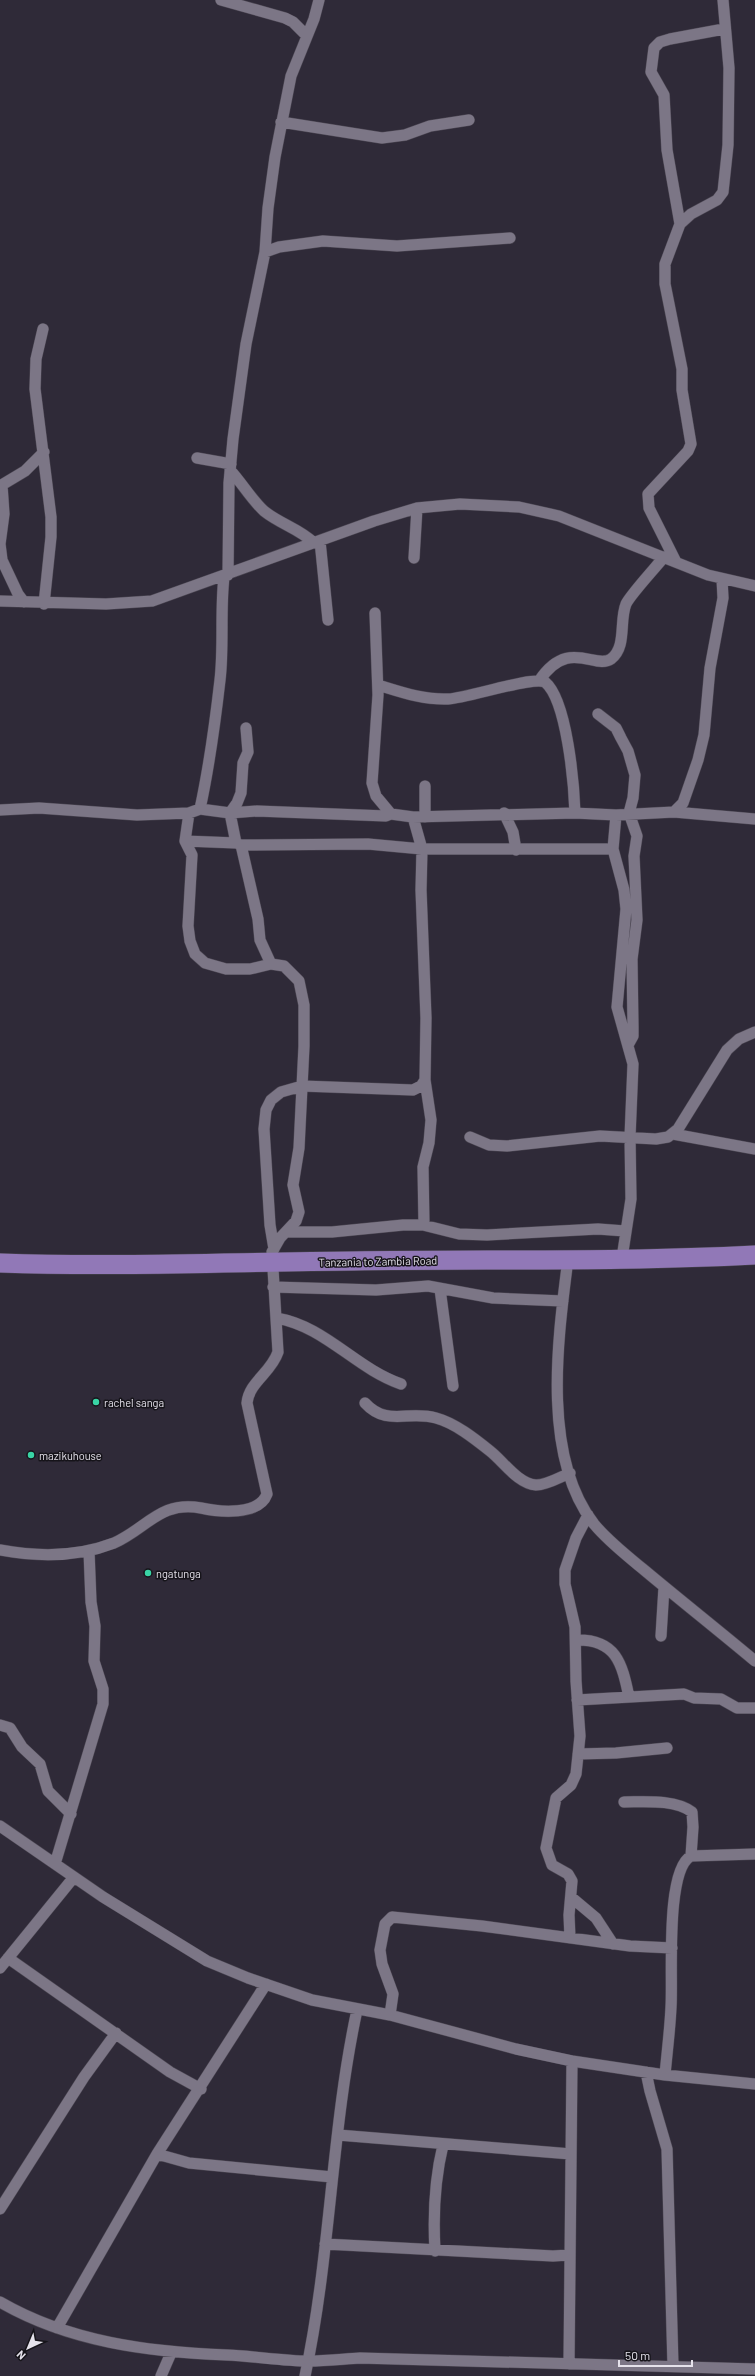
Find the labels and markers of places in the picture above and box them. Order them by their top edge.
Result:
place label: rachel sanga [104,1396,164,1409]
marker: rachel sanga [91,1397,101,1407]
place label: mazikuhouse [39,1449,102,1462]
marker: mazikuhouse [26,1450,36,1460]
place label: ngatunga [156,1567,201,1580]
marker: ngatunga [143,1568,153,1578]

